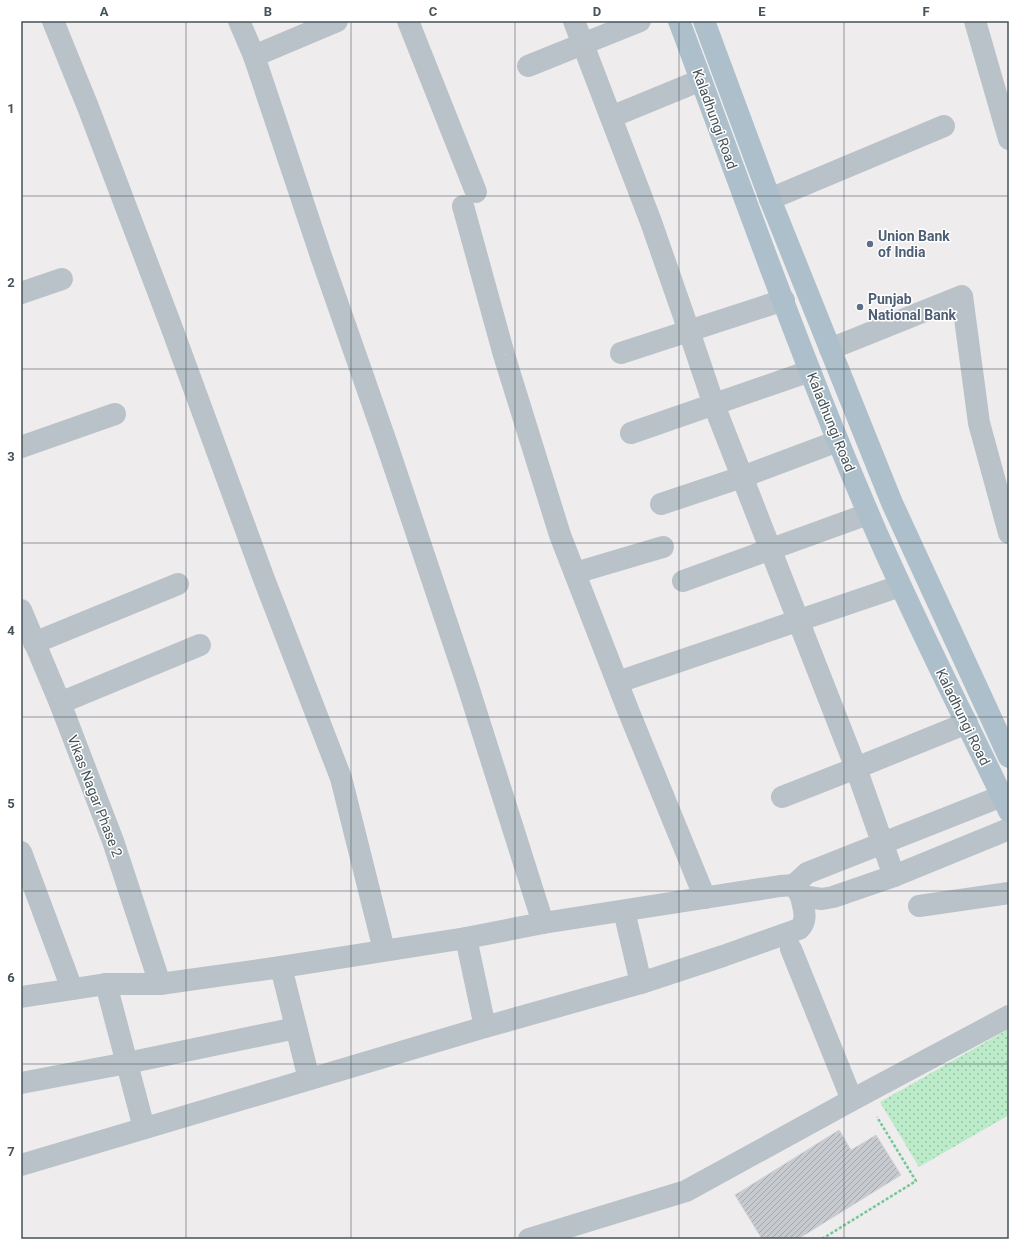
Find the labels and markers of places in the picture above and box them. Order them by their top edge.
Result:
place label: Union Bank of India [878,228,950,260]
marker: Union Bank of India [865,239,875,249]
place label: Punjab National Bank [868,291,957,323]
marker: Punjab National Bank [855,302,865,312]

